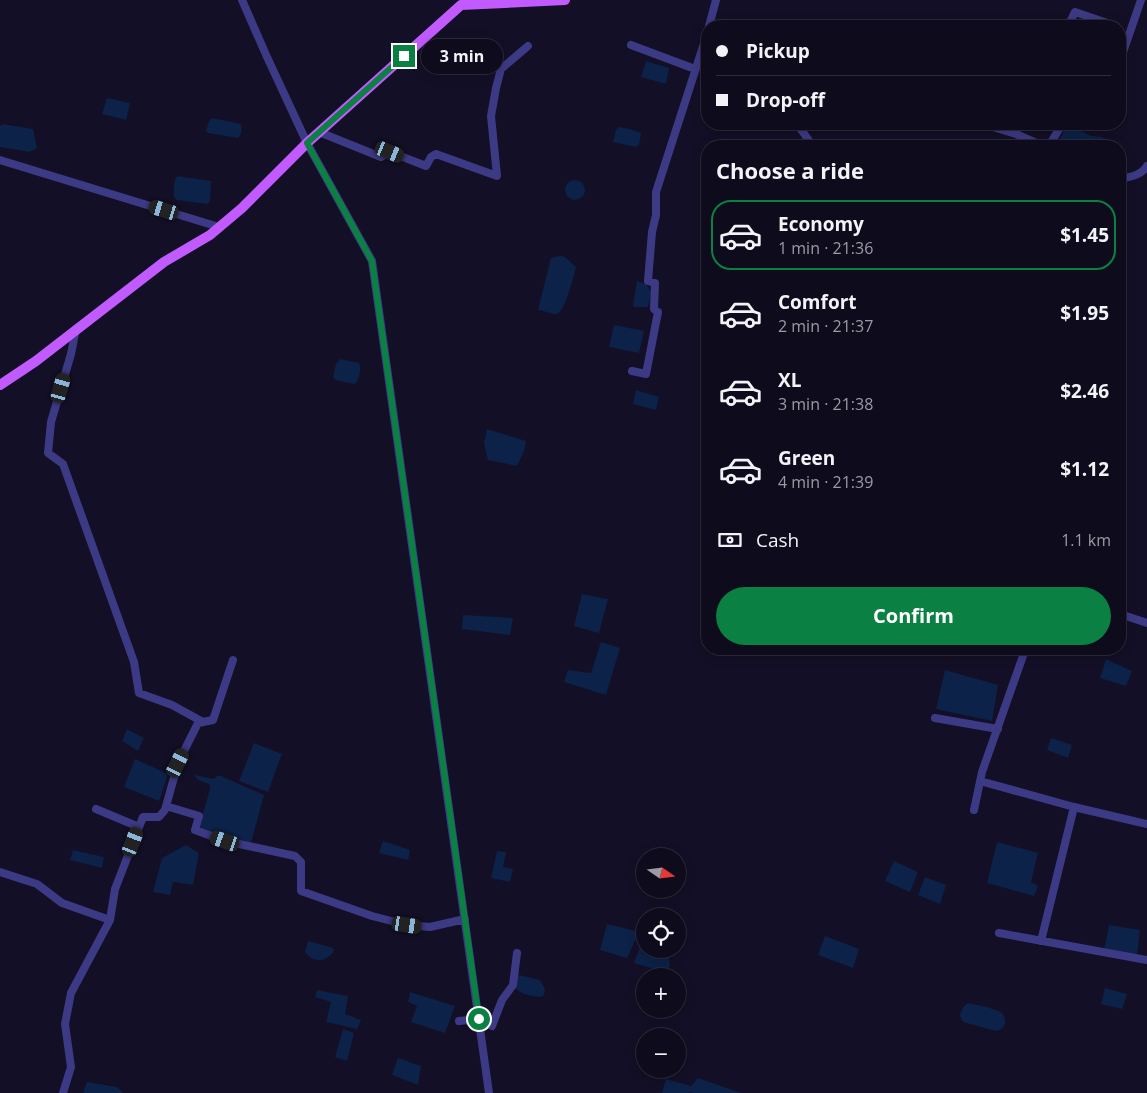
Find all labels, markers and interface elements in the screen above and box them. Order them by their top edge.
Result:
callout: 3 min [422,38,504,74]
text: Pickup [746,38,810,64]
route end [393,45,415,67]
text: 3 min [440,45,484,67]
text: Drop-off [746,87,825,113]
car [373,139,406,165]
text: Choose a ride [716,155,864,185]
car [147,198,180,222]
text: Economy [778,211,864,237]
icon: car [718,213,763,258]
text: $1.45 [1060,222,1109,248]
text: 1 min · 21:36 [778,237,873,259]
text: Comfort [778,289,857,315]
icon: car [718,291,763,336]
text: $1.95 [1060,300,1109,326]
text: 2 min · 21:37 [778,315,873,337]
text: XL [778,367,801,393]
icon: car [718,369,763,414]
car [49,372,72,404]
text: $2.46 [1060,378,1109,404]
text: 3 min · 21:38 [778,393,873,415]
text: Green [778,445,835,471]
icon: car [718,447,763,492]
text: $1.12 [1060,456,1109,482]
text: 4 min · 21:39 [778,471,873,493]
icon: cash [716,526,744,554]
text: Cash [756,527,799,553]
text: 1.1 km [1061,529,1111,551]
button: Confirm [716,587,1111,645]
car [164,746,191,780]
car [120,825,145,859]
car [208,829,241,853]
north arrow [636,848,686,898]
map controls [636,848,686,1078]
button: locate [636,908,686,958]
car [391,915,422,935]
button: + [636,968,686,1018]
route start [468,1008,490,1030]
button: − [636,1028,686,1078]

